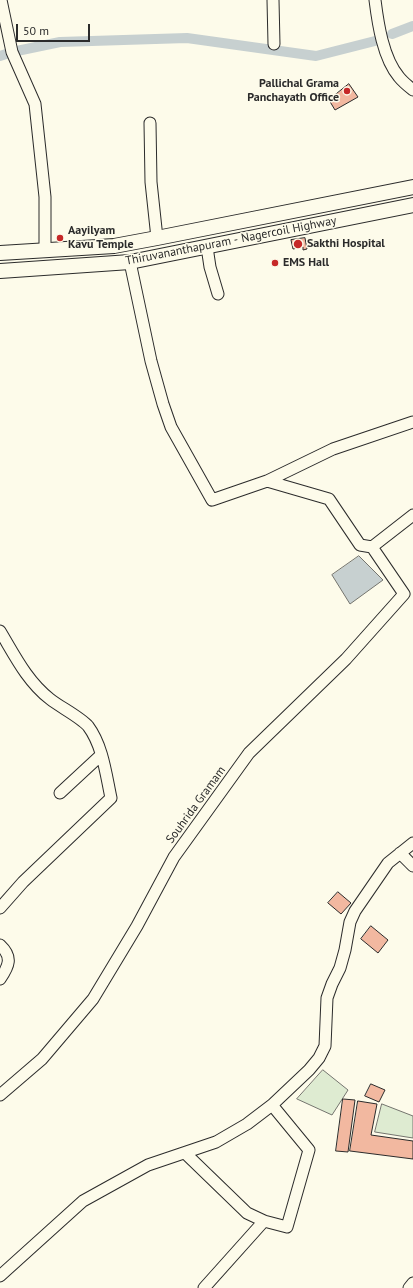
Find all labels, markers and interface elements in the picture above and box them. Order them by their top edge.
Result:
scale bar [18,16,92,42]
text: 50 m [23,23,49,38]
place label: Pallichal Grama Panchayath Office [247,77,339,105]
marker: Pallichal Grama Panchayath Office [342,86,352,96]
street label: Thiruvananthapuram - Nagercoil Highway [124,213,338,269]
place label: Aayilyam Kavu Temple [68,224,134,252]
marker: Aayilyam Kavu Temple [55,233,65,243]
place label: Sakthi Hospital [307,237,385,251]
marker: Sakthi Hospital [292,238,304,250]
place label: EMS Hall [283,256,329,270]
marker: EMS Hall [270,258,280,268]
street label: Souhrida Gramam [163,764,229,846]

